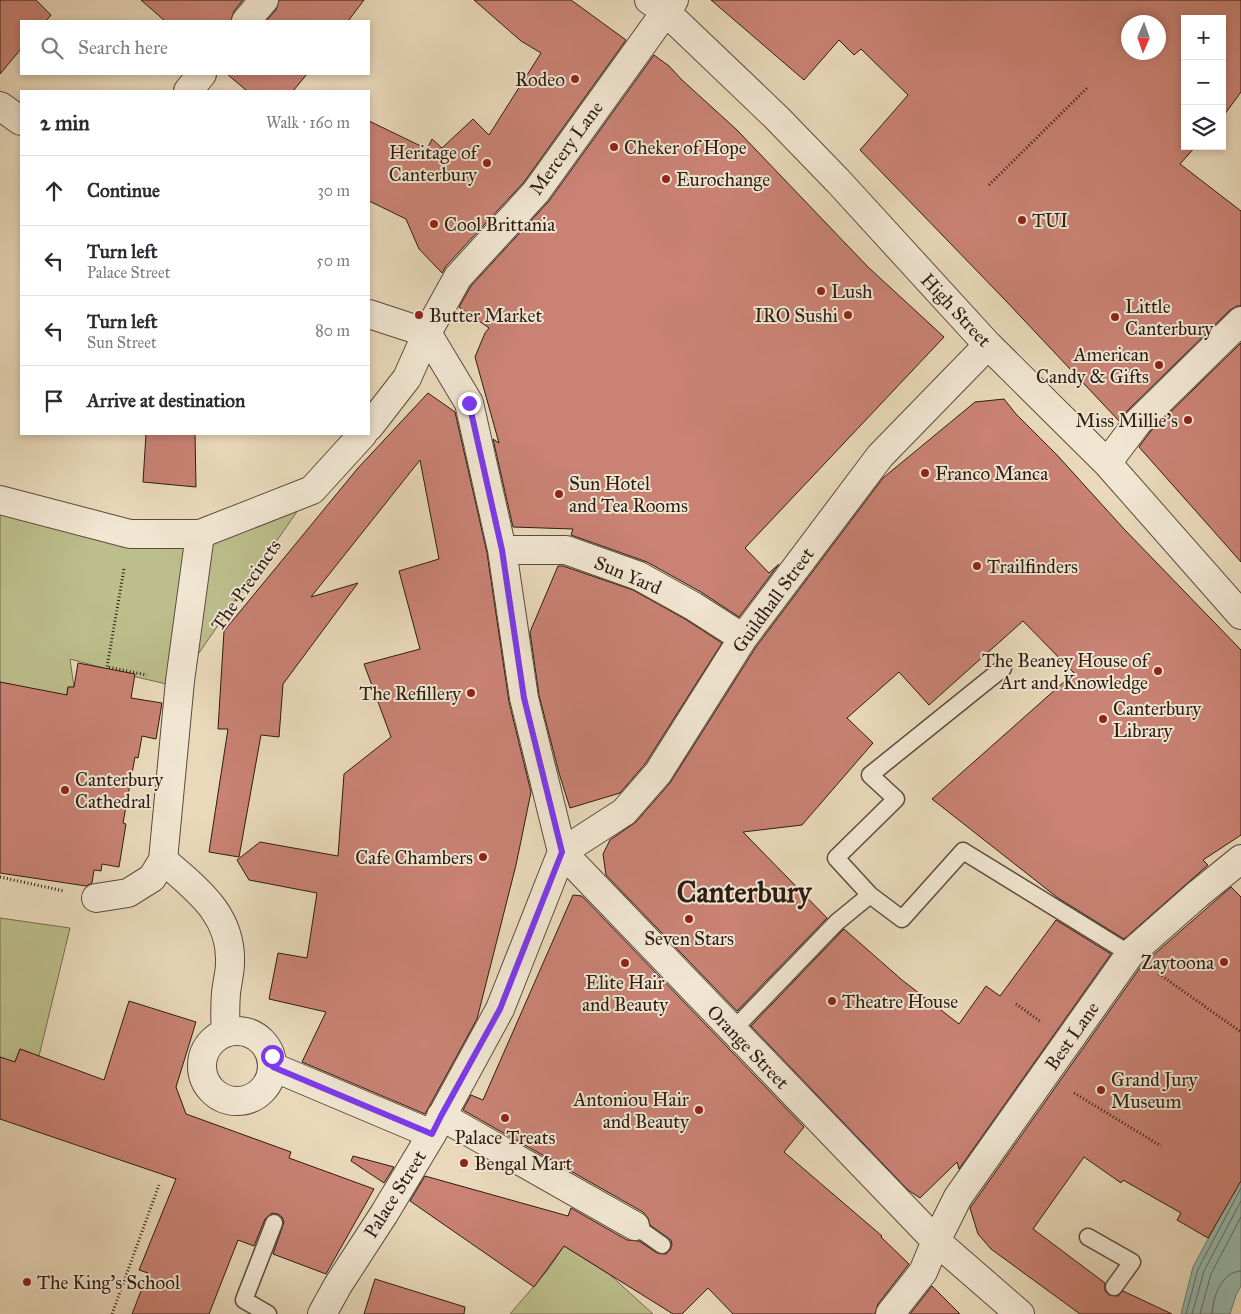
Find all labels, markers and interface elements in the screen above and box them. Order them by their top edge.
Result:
north arrow [1121,15,1166,60]
map controls [1181,15,1226,150]
button: + [1181,15,1226,60]
search box [20,20,370,75]
icon: search [38,34,66,62]
text: Search here [78,36,168,59]
button: − [1181,60,1226,105]
place label: Rodeo [515,68,565,91]
marker: Rodeo [569,73,581,85]
street label: Mercery Lane [524,96,608,200]
button: layers [1181,105,1226,150]
text: 2 min [40,110,90,136]
text: Walk · 160 m [266,113,350,132]
place label: Cheker of Hope [624,136,747,159]
place label: Heritage of Canterbury [389,141,480,186]
marker: Cheker of Hope [608,141,620,153]
marker: Heritage of Canterbury [481,157,493,169]
place label: Eurochange [676,168,770,192]
marker: Eurochange [660,173,672,185]
icon: ahead [40,177,68,205]
text: Continue [87,179,160,202]
text: 30 m [317,181,350,200]
place label: TUI [1032,209,1068,232]
place label: Cool Brittania [444,213,556,236]
marker: TUI [1016,214,1028,226]
marker: Cool Brittania [428,218,440,230]
text: Turn left [87,240,157,263]
icon: left [40,247,68,275]
text: 50 m [316,251,350,270]
text: Palace Street [87,263,170,282]
street label: High Street [915,268,996,353]
place label: Lush [831,280,873,303]
marker: Lush [815,285,827,297]
place label: Little Canterbury [1125,295,1214,340]
place label: Butter Market [429,304,542,327]
place label: IRO Sushi [755,304,838,327]
marker: Butter Market [413,309,425,321]
marker: IRO Sushi [842,309,854,321]
text: Turn left [87,310,157,333]
marker: Little Canterbury [1109,311,1121,323]
icon: left [40,317,68,345]
text: 80 m [315,321,350,340]
text: Sun Street [87,333,157,352]
place label: American Candy & Gifts [1036,343,1149,388]
marker: American Candy & Gifts [1153,359,1165,371]
icon: arrive [40,387,68,415]
text: Arrive at destination [87,389,245,412]
route end [458,392,481,415]
place label: Miss Millie's [1076,409,1178,432]
marker: Miss Millie's [1182,414,1194,426]
place label: Franco Manca [935,462,1049,485]
marker: Franco Manca [919,467,931,479]
place label: Sun Hotel and Tea Rooms [569,472,688,517]
marker: Sun Hotel and Tea Rooms [553,488,565,500]
street label: The Precincts [206,535,286,635]
street label: Guildhall Street [727,543,819,657]
street label: Sun Yard [591,551,666,600]
place label: Trailfinders [987,555,1078,578]
marker: Trailfinders [971,560,983,572]
place label: The Beaney House of Art and Knowledge [982,649,1151,695]
marker: The Beaney House of Art and Knowledge [1152,665,1164,677]
place label: The Refillery [359,682,462,705]
marker: The Refillery [465,687,477,699]
place label: Canterbury Library [1113,697,1202,742]
marker: Canterbury Library [1097,713,1109,725]
place label: Canterbury Cathedral [75,768,164,813]
marker: Canterbury Cathedral [59,784,71,796]
place label: Cafe Chambers [355,846,473,869]
marker: Cafe Chambers [477,851,489,863]
district label: Canterbury [677,875,813,910]
marker: Seven Stars [683,913,695,925]
place label: Seven Stars [644,927,734,950]
place label: Zaytoona [1141,951,1215,974]
marker: Zaytoona [1218,956,1230,968]
marker: Elite Hair and Beauty [619,957,631,969]
place label: Elite Hair and Beauty [582,971,669,1016]
place label: Theatre House [842,990,958,1013]
marker: Theatre House [826,995,838,1007]
street label: Best Lane [1040,997,1104,1075]
street label: Orange Street [702,1000,794,1095]
route start [261,1045,284,1068]
place label: Grand Jury Museum [1111,1068,1198,1113]
marker: Grand Jury Museum [1095,1084,1107,1096]
place label: Antoniou Hair and Beauty [572,1088,690,1133]
marker: Antoniou Hair and Beauty [693,1104,705,1116]
marker: Palace Treats [499,1112,511,1124]
place label: Palace Treats [455,1126,556,1149]
street label: Palace Street [359,1146,431,1242]
place label: Bengal Mart [474,1152,573,1176]
marker: Bengal Mart [458,1157,470,1169]
place label: The King's School [37,1271,181,1295]
marker: The King's School [21,1276,33,1288]

